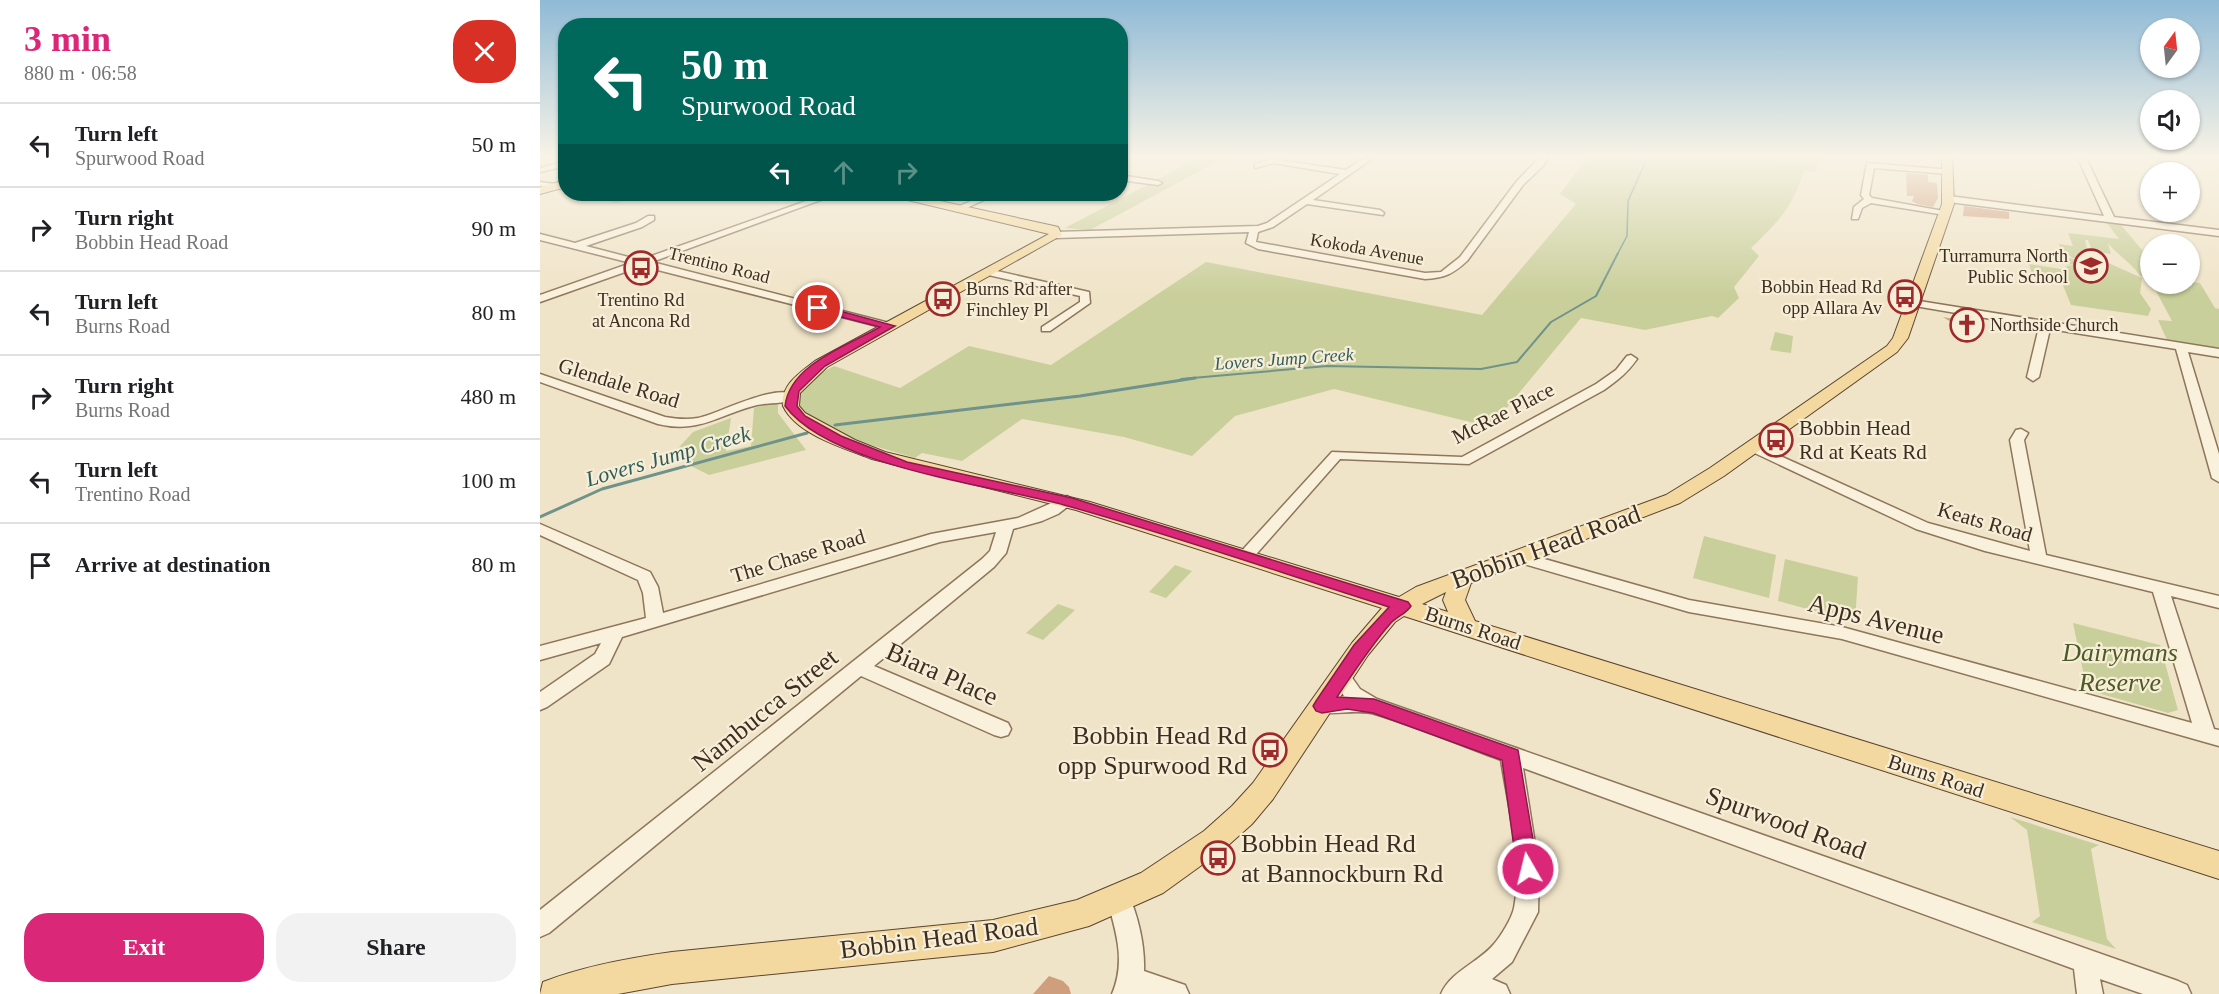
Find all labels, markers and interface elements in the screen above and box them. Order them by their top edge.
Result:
north arrow [2140,18,2200,78]
map controls [2140,18,2200,294]
text: 3 min [24,19,111,59]
button: close [453,20,516,83]
icon: left [582,42,660,120]
text: 50 m [681,42,769,88]
text: 880 m · 06:58 [24,62,137,84]
button: sound [2140,90,2200,150]
text: Spurwood Road [681,91,856,121]
text: Turn left [75,121,158,146]
icon: left [24,129,57,162]
text: 50 m [471,132,516,157]
text: Spurwood Road [75,147,204,169]
icon: left [764,156,797,189]
icon: ahead [827,156,860,189]
icon: right [890,156,923,189]
button: + [2140,162,2200,222]
text: Turn right [75,205,174,230]
icon: right [24,213,57,246]
text: 90 m [471,216,516,241]
street label: Kokoda Avenue [1309,229,1425,269]
text: Bobbin Head Road [75,231,228,253]
button: − [2140,234,2200,294]
street label: Trentino Road [666,243,772,287]
place label: Turramurra North Public School [1939,246,2068,287]
school or university icon: Turramurra North Public School [2073,248,2109,284]
bus stop icon: Trentino Rd at Ancona Rd [623,250,659,286]
place label: Bobbin Head Rd opp Allara Av [1761,277,1882,318]
place label: Burns Rd after Finchley Pl [966,279,1072,320]
bus stop icon: Bobbin Head Rd opp Allara Av [1887,279,1923,315]
bus stop icon: Burns Rd after Finchley Pl [925,281,961,317]
pin [792,282,843,333]
text: Turn left [75,289,158,314]
place label: Trentino Rd at Ancona Rd [592,290,690,331]
icon: arrive [801,291,834,324]
icon: left [24,297,57,330]
text: 80 m [471,300,516,325]
church icon: Northside Church [1949,307,1985,343]
text: Burns Road [75,315,170,337]
place label: Northside Church [1990,315,2118,335]
water label: Lovers Jump Creek [1213,344,1355,374]
street label: Glendale Road [556,353,683,413]
text: Turn right [75,373,174,398]
street label: McRae Place [1448,377,1558,449]
icon: right [24,381,57,414]
text: 480 m [460,384,516,409]
text: Burns Road [75,399,170,421]
place label: Bobbin Head Rd at Keats Rd [1799,416,1927,464]
water label: Lovers Jump Creek [582,420,754,492]
bus stop icon: Bobbin Head Rd at Keats Rd [1758,422,1794,458]
text: Turn left [75,457,158,482]
icon: left [24,465,57,498]
text: 100 m [460,468,516,493]
text: Trentino Road [75,483,190,505]
street label: Keats Road [1935,497,2036,547]
street label: Bobbin Head Road [1447,499,1645,595]
street label: The Chase Road [728,524,868,588]
icon: arrive [24,549,57,582]
text: Arrive at destination [75,552,271,577]
text: 80 m [471,552,516,577]
street label: Apps Avenue [1805,588,1947,650]
street label: Burns Road [1422,601,1525,655]
street label: Biara Place [882,637,1002,711]
park label: Dairymans Reserve [2061,638,2178,697]
street label: Nambucca Street [687,642,844,777]
place label: Bobbin Head Rd opp Spurwood Rd [1058,721,1247,780]
bus stop icon: Bobbin Head Rd opp Spurwood Rd [1252,732,1288,768]
street label: Burns Road [1885,749,1988,803]
street label: Spurwood Road [1702,781,1870,865]
place label: Bobbin Head Rd at Bannockburn Rd [1241,829,1443,888]
position arrow [1496,837,1560,901]
bus stop icon: Bobbin Head Rd at Bannockburn Rd [1200,840,1236,876]
street label: Bobbin Head Road [838,911,1040,965]
button: Exit [24,913,264,982]
button: Share [276,913,516,982]

